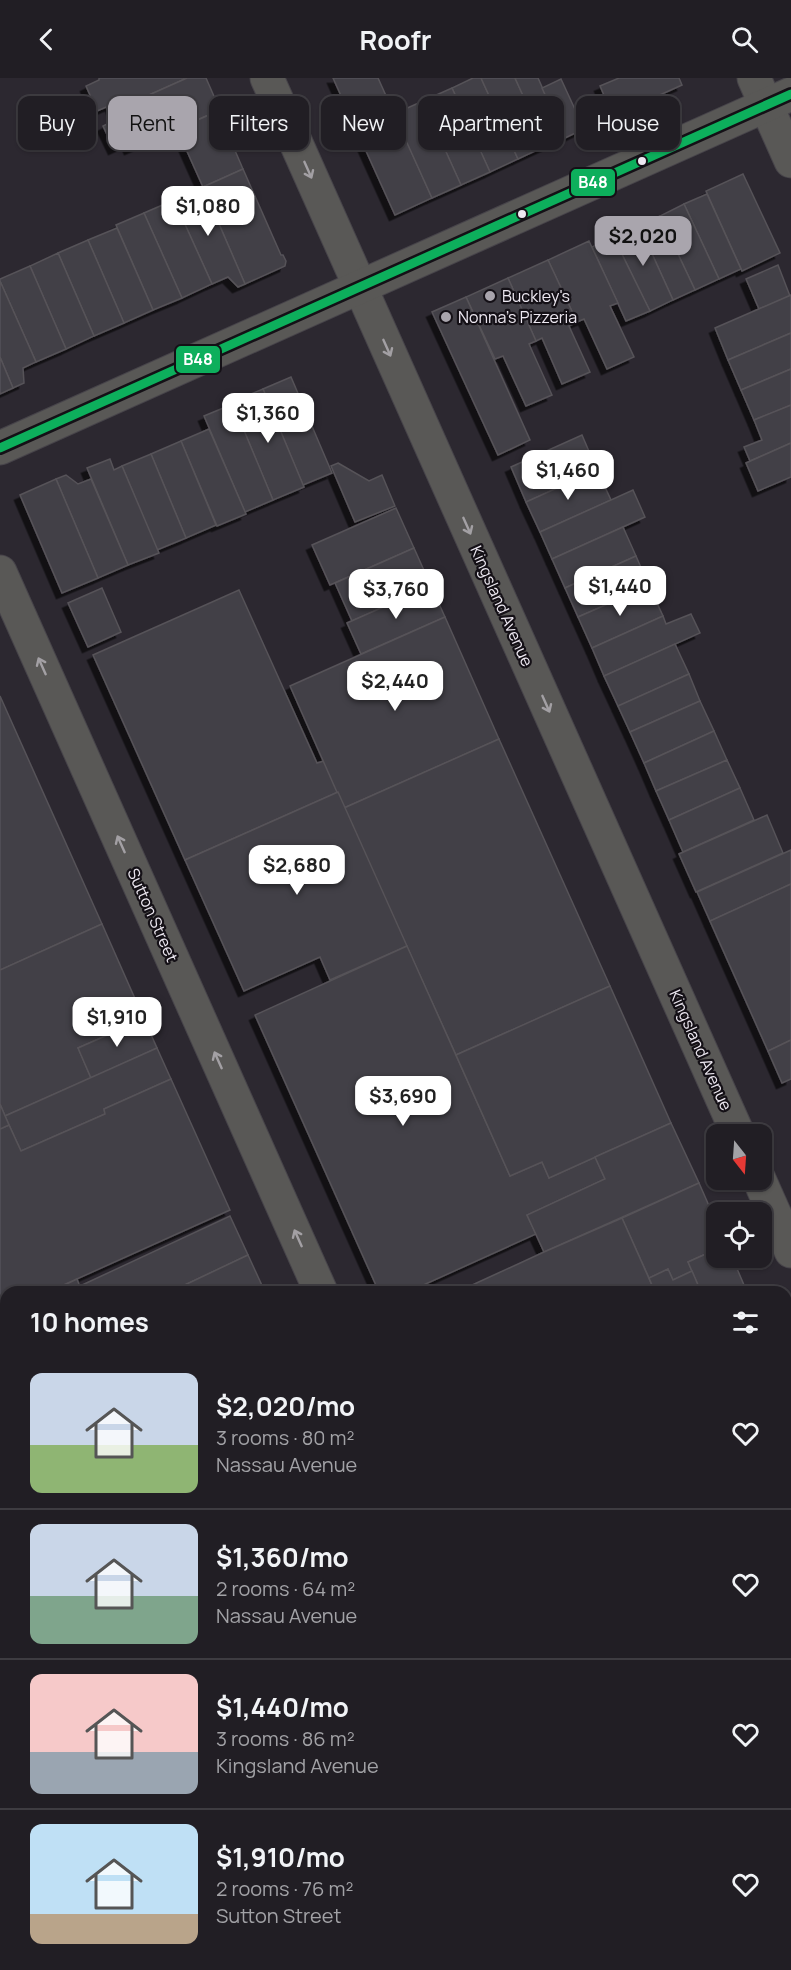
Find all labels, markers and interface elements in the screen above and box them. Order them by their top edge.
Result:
text: Roofr [359,21,432,58]
icon: back [30,23,63,56]
icon: search [728,23,761,56]
chip: Buy [18,96,96,150]
chip: Rent [108,96,197,150]
chip: Filters [209,96,309,150]
chip: New [321,96,406,150]
chip: Apartment [418,96,564,150]
chip: House [576,96,680,150]
unlabelled marker [636,155,648,167]
one-way arrow [302,160,314,178]
line badge: B48 [570,168,616,197]
text: B48 [578,171,608,193]
pin: $1,080 [159,186,257,237]
text: $1,080 [175,192,241,219]
unlabelled marker [516,208,528,220]
pin: $2,020 [594,216,692,267]
text: $2,020 [609,222,677,249]
place label: Buckley's [502,285,570,307]
marker: Buckley's [483,289,497,303]
place label: Nonna's Pizzeria [458,306,577,328]
marker: Nonna's Pizzeria [439,310,453,324]
one-way arrow [382,338,393,356]
line badge: B48 [175,345,221,374]
text: B48 [183,348,213,370]
pin: $1,360 [219,393,317,444]
text: $1,360 [236,399,300,426]
pin: $1,460 [519,450,617,501]
text: $1,460 [536,456,600,483]
one-way arrow [461,516,473,534]
street label: Kingsland Avenue [465,542,539,670]
pin: $1,440 [571,566,669,617]
pin: $3,760 [347,569,445,620]
text: $1,440 [588,572,652,599]
text: $3,760 [363,575,429,602]
one-way arrow [35,657,47,675]
pin: $2,440 [346,661,444,712]
text: $2,440 [361,667,429,694]
one-way arrow [541,694,552,713]
one-way arrow [115,835,127,853]
pin: $2,680 [248,845,346,896]
text: $2,680 [263,851,331,878]
street label: Sutton Street [123,865,183,965]
street label: Kingsland Avenue [664,986,738,1114]
pin: $1,910 [68,997,166,1048]
text: $1,910 [87,1003,147,1030]
one-way arrow [212,1051,223,1070]
pin: $3,690 [354,1076,452,1127]
text: $3,690 [369,1082,437,1109]
north arrow [706,1124,772,1190]
map controls [706,1124,772,1268]
button: locate [706,1202,772,1268]
one-way arrow [291,1230,303,1248]
text: 10 homes [30,1304,149,1340]
icon: filters [729,1306,762,1339]
text: $2,020/mo [216,1388,355,1424]
icon: home [78,1397,150,1469]
icon: heart [729,1417,762,1450]
text: 3 rooms · 80 m² [216,1424,355,1451]
text: Nassau Avenue [216,1451,357,1478]
text: $1,360/mo [216,1539,349,1575]
icon: home [78,1548,150,1620]
icon: heart [729,1568,762,1601]
text: 2 rooms · 64 m² [216,1575,355,1602]
text: Nassau Avenue [216,1602,357,1629]
text: $1,440/mo [216,1689,349,1725]
icon: home [78,1698,150,1770]
icon: heart [729,1718,762,1751]
text: 3 rooms · 86 m² [216,1725,355,1752]
text: Kingsland Avenue [216,1752,379,1779]
text: $1,910/mo [216,1839,345,1875]
icon: home [78,1848,150,1920]
icon: heart [729,1868,762,1901]
text: 2 rooms · 76 m² [216,1875,353,1902]
text: Sutton Street [216,1902,342,1929]

